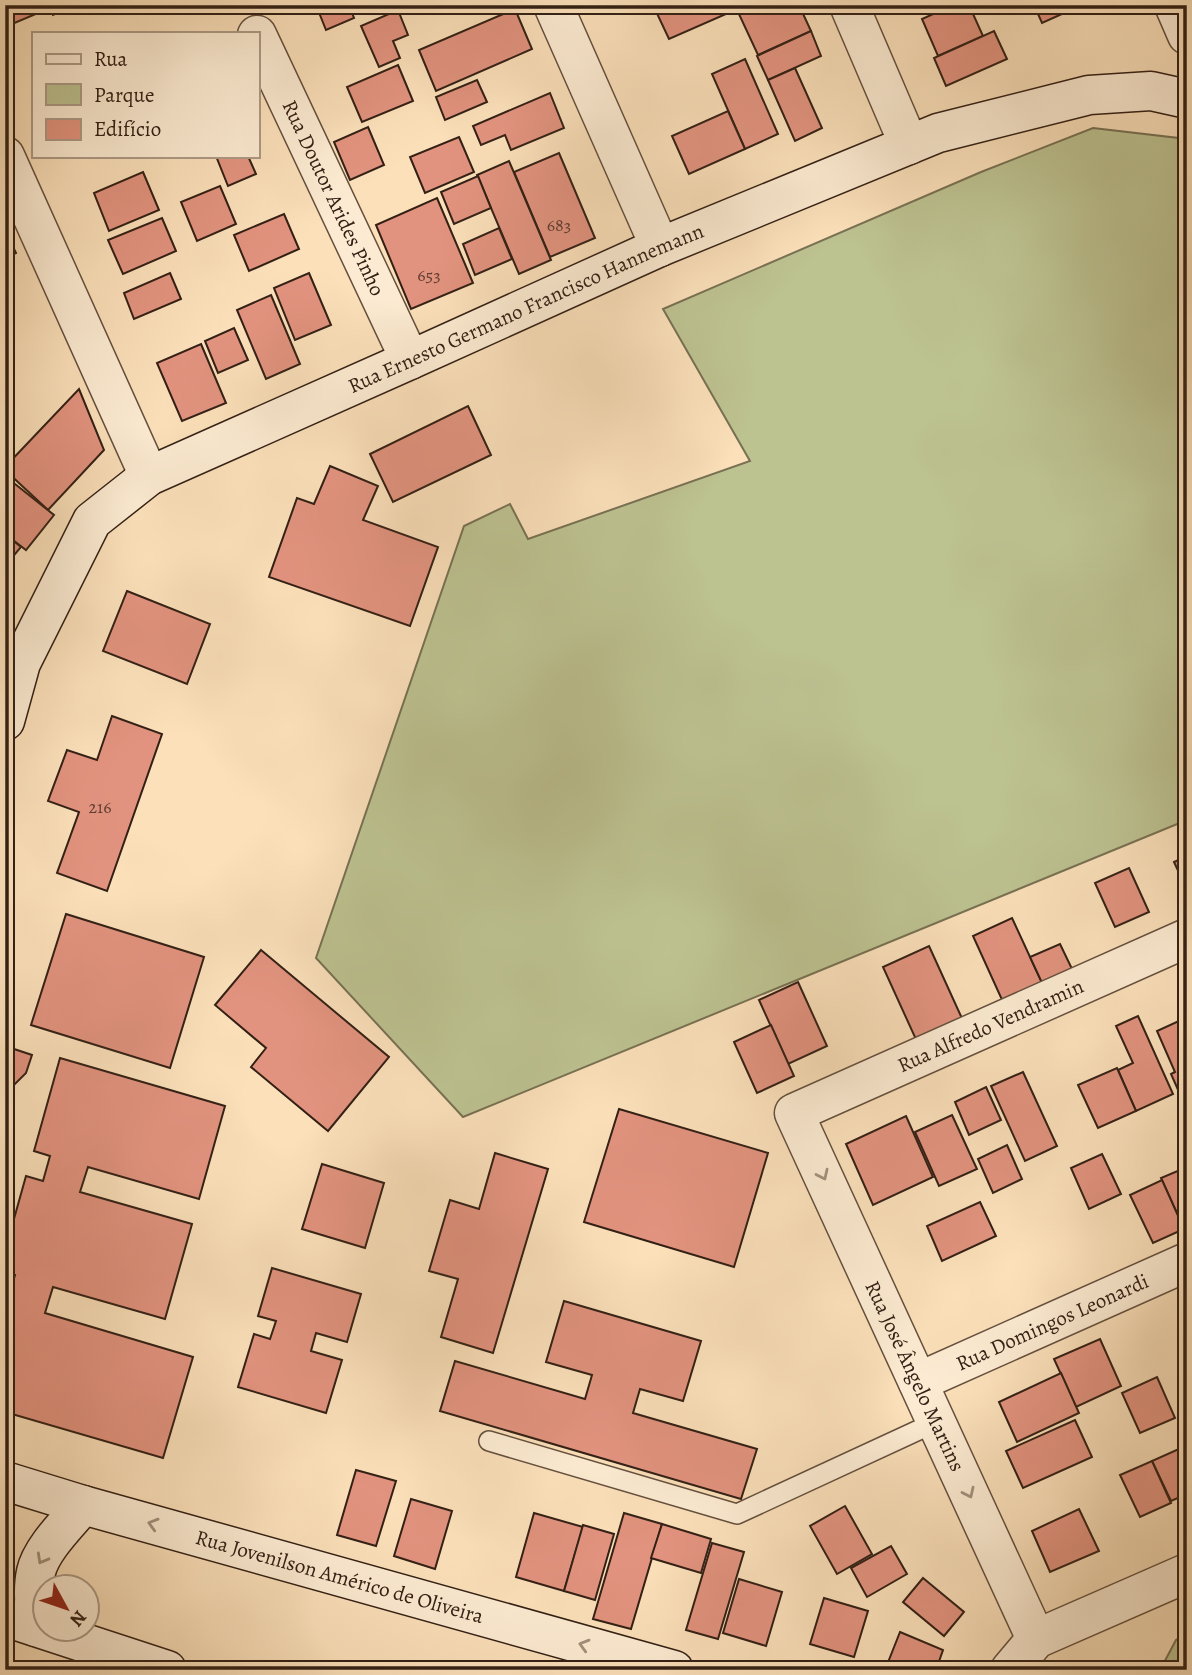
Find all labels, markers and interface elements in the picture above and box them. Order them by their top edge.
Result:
legend [32,32,259,158]
text: Rua [94,45,128,73]
text: Parque [94,81,154,109]
street label: Rua Doutor Arides Pinho [276,95,392,300]
text: Edifício [94,115,161,143]
house number: 683 [547,213,571,237]
street label: Rua Ernesto Germano Francisco Hannemann [343,217,708,400]
house number: 653 [417,263,441,287]
house number: 216 [88,795,112,819]
street label: Rua Alfredo Vendramin [893,972,1088,1079]
one-way arrow [815,1168,829,1180]
street label: Rua Domingos Leonardi [951,1267,1153,1377]
street label: Rua José Ângelo Martins [859,1276,971,1476]
one-way arrow [961,1486,975,1498]
one-way arrow [147,1518,159,1533]
street label: Rua Jovenilson Américo de Oliveira [192,1523,487,1630]
one-way arrow [37,1552,50,1564]
north arrow [32,1574,102,1644]
text: N [64,1605,93,1632]
one-way arrow [578,1639,590,1653]

